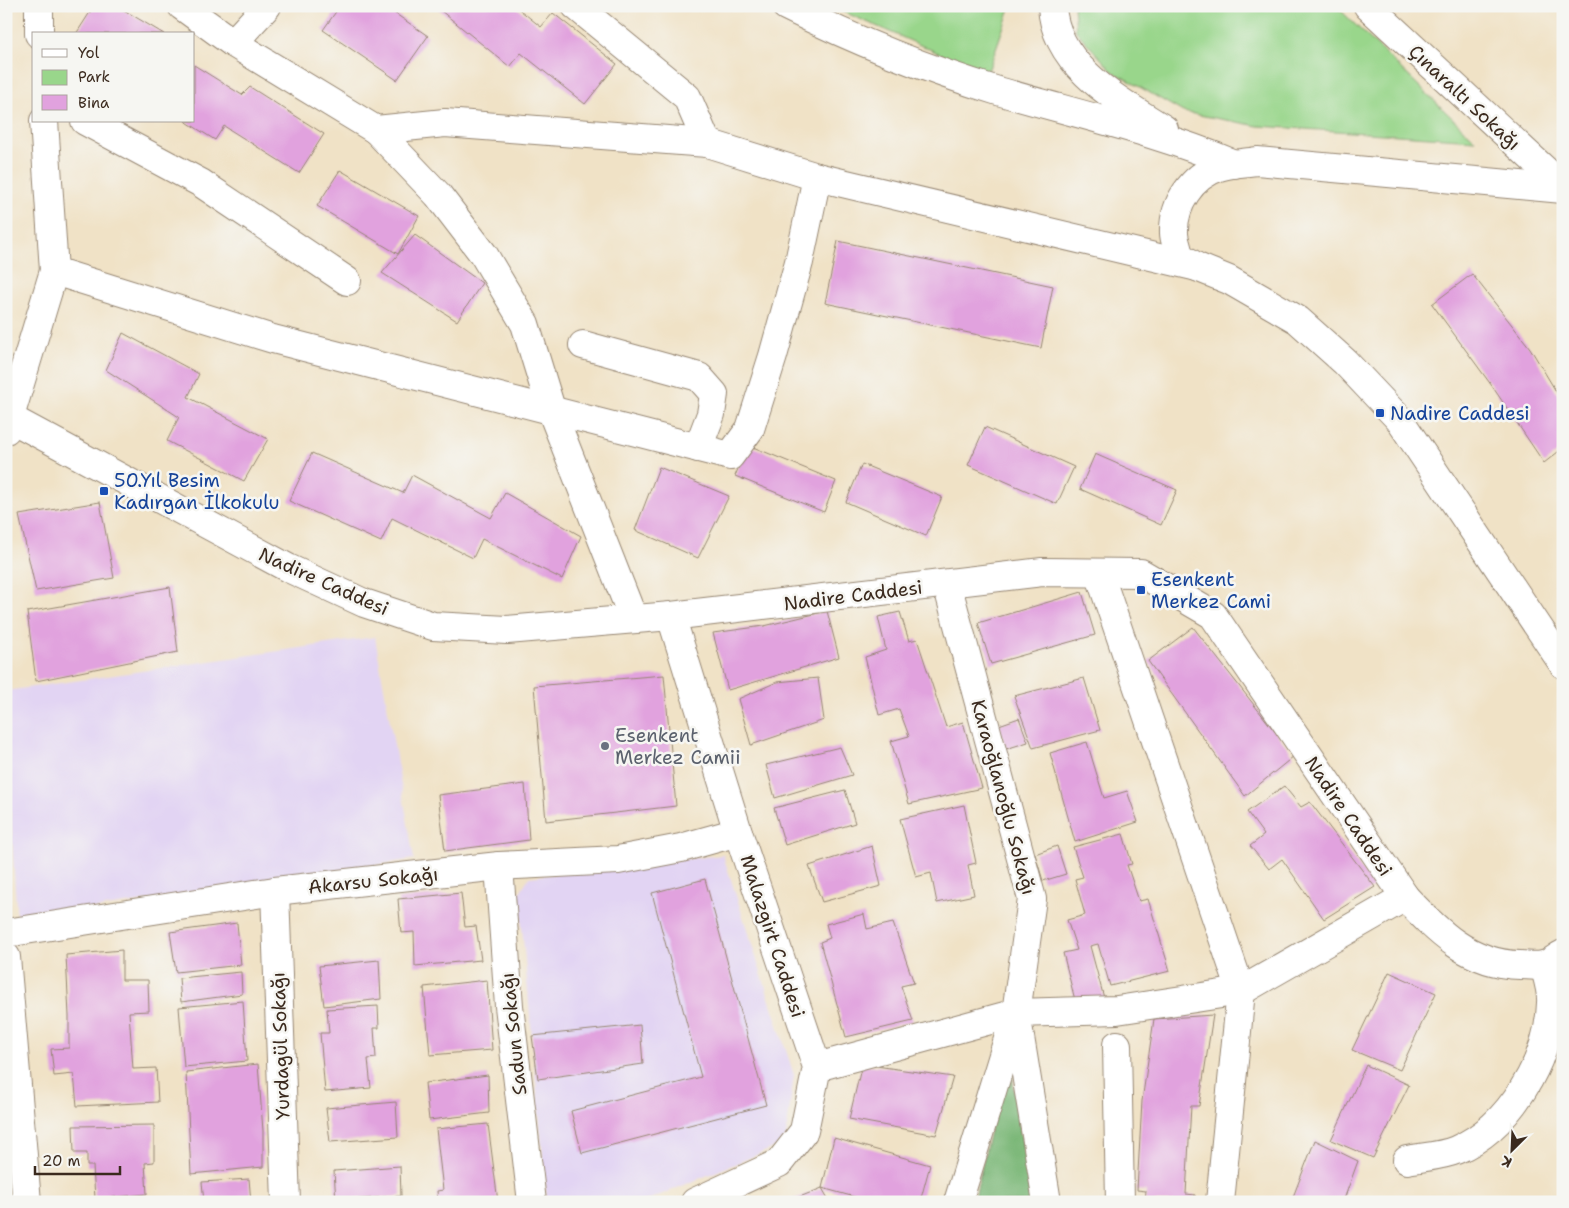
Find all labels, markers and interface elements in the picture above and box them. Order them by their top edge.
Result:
legend [32,32,195,122]
street label: Çınaraltı Sokağı [1403,39,1526,156]
text: Yol [78,43,100,63]
text: Park [78,67,110,87]
text: Bina [78,93,110,113]
place label: Nadire Caddesi [1390,401,1530,426]
marker: Nadire Caddesi [1374,407,1386,419]
place label: 50.Yıl Besim Kadırgan İlkokulu [114,468,279,515]
marker: 50.Yıl Besim Kadırgan İlkokulu [98,485,110,497]
street label: Nadire Caddesi [255,542,393,621]
place label: Esenkent Merkez Cami [1151,567,1271,614]
street label: Nadire Caddesi [782,575,924,616]
marker: Esenkent Merkez Cami [1135,584,1147,596]
street label: Karaoğlanoğlu Sokağı [965,697,1042,897]
place label: Esenkent Merkez Camii [615,723,741,770]
marker: Esenkent Merkez Camii [599,740,611,752]
street label: Nadire Caddesi [1299,751,1398,881]
street label: Malazgirt Caddesi [734,852,811,1021]
street label: Akarsu Sokağı [307,861,439,900]
street label: Sadun Sokağı [495,971,532,1096]
street label: Yurdagül Sokağı [265,972,296,1120]
north arrow [1486,1126,1536,1176]
scale bar [35,1143,120,1175]
text: 20 m [42,1151,81,1171]
text: K [1498,1152,1515,1172]

